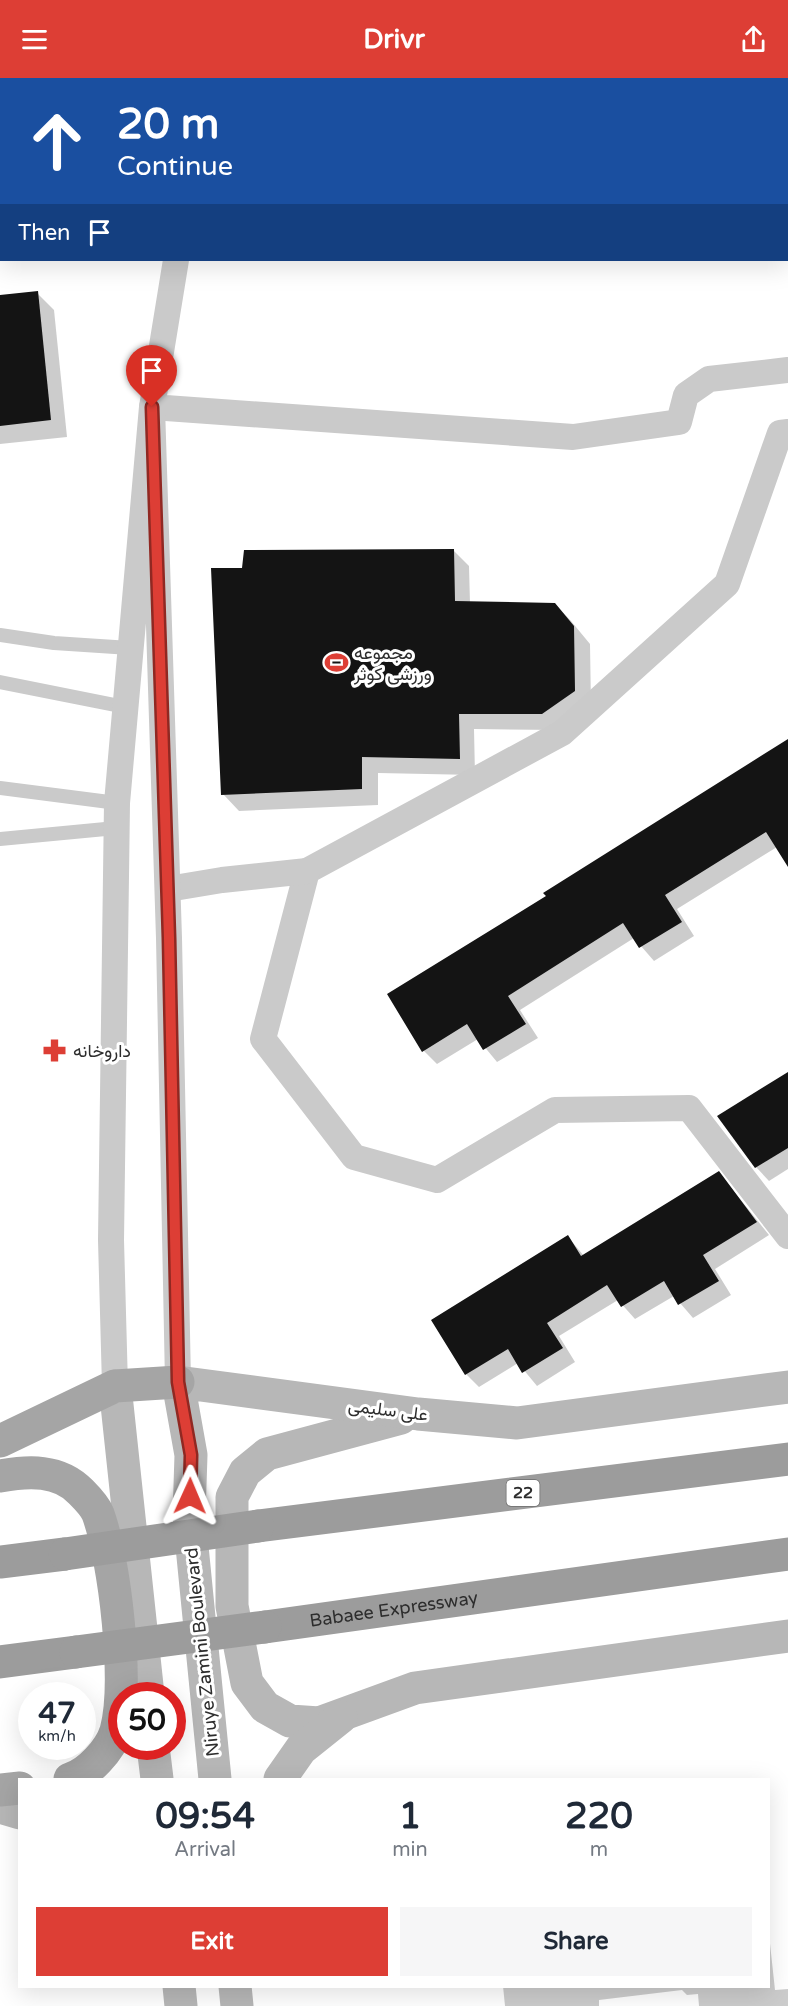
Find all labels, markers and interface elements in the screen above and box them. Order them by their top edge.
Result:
icon: menu [18,23,51,56]
text: Drivr [363,23,425,56]
icon: share [737,23,770,56]
text: 20 m [117,99,219,150]
icon: ahead [18,102,96,180]
text: Continue [117,150,233,183]
icon: arrive [83,216,116,249]
text: Then [18,220,71,246]
pin [126,345,177,407]
icon: arrive [135,354,168,387]
place label: مجموعه ورزشی کوثر [353,642,432,685]
sports icon: مجموعه ورزشی کوثر [323,650,349,676]
pharmacy icon: داروخانه [42,1038,68,1064]
place label: داروخانه [73,1040,131,1062]
street label: علی سلیمی [347,1394,429,1426]
position arrow [158,1464,222,1528]
road number: 22 [506,1480,540,1506]
street label: Niruye Zamini Boulevard [180,1546,224,1758]
street label: Babaee Expressway [308,1586,480,1632]
speed limit sign: 50 [108,1682,186,1760]
text: 47 [38,1695,76,1732]
text: km/h [38,1727,76,1745]
text: 09:54 [155,1795,255,1838]
text: 1 [399,1795,421,1838]
text: 220 [565,1795,633,1838]
text: Arrival [174,1838,236,1862]
text: min [392,1838,428,1862]
text: m [590,1838,608,1862]
button: Exit [36,1907,388,1976]
button: Share [400,1907,752,1976]

